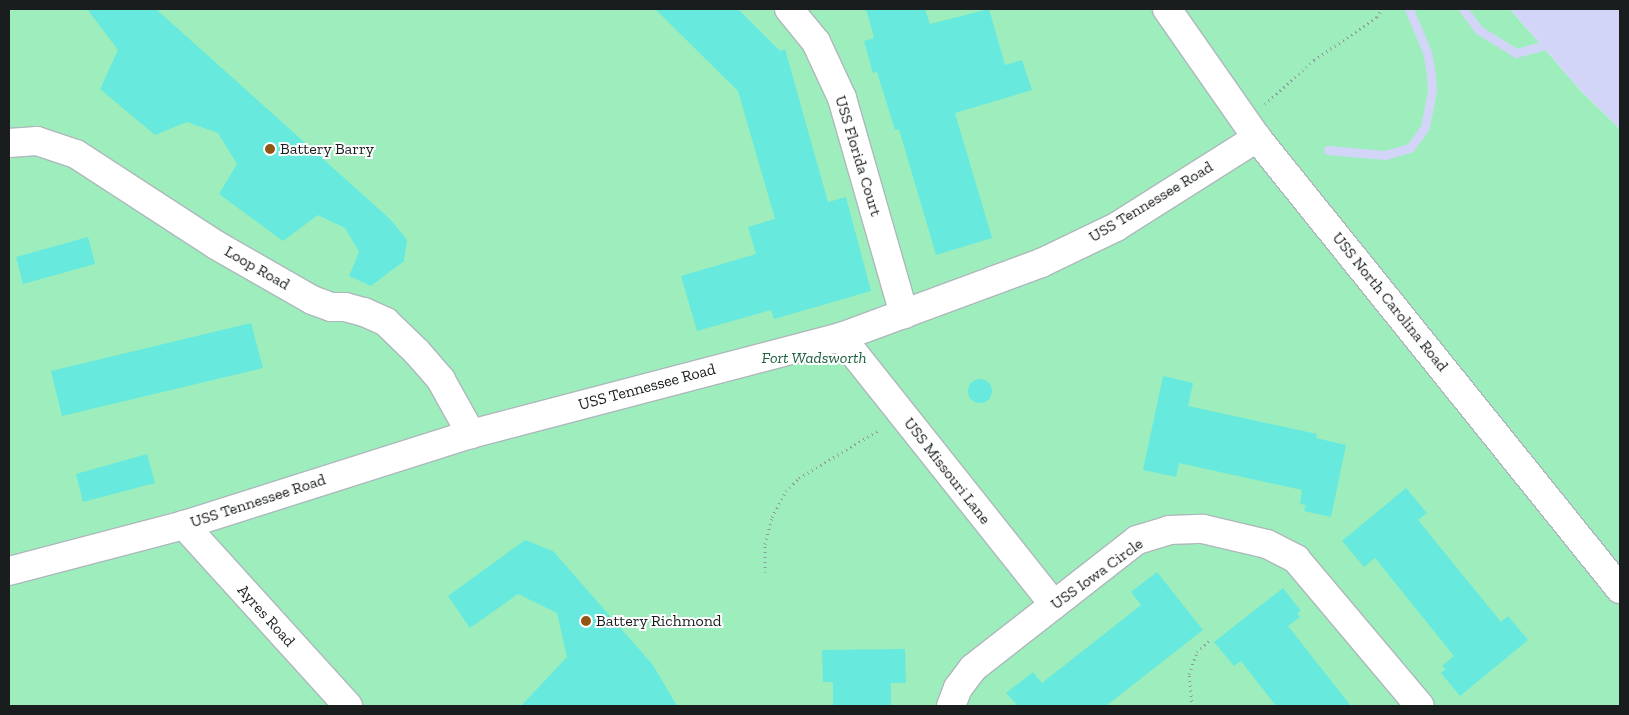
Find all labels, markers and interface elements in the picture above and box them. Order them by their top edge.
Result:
street label: USS Florida Court [831,93,885,219]
place label: Battery Barry [280,139,374,159]
marker: Battery Barry [264,143,276,155]
street label: USS Tennessee Road [1085,157,1217,247]
street label: USS North Carolina Road [1328,228,1452,376]
street label: Loop Road [221,242,293,294]
park label: Fort Wadsworth [761,348,867,368]
street label: USS Tennessee Road [576,359,718,415]
street label: USS Missouri Lane [899,414,995,528]
street label: USS Tennessee Road [188,470,328,532]
street label: USS Iowa Circle [1047,534,1147,614]
street label: Ayres Road [233,581,299,651]
place label: Battery Richmond [596,611,722,631]
marker: Battery Richmond [580,615,592,627]

